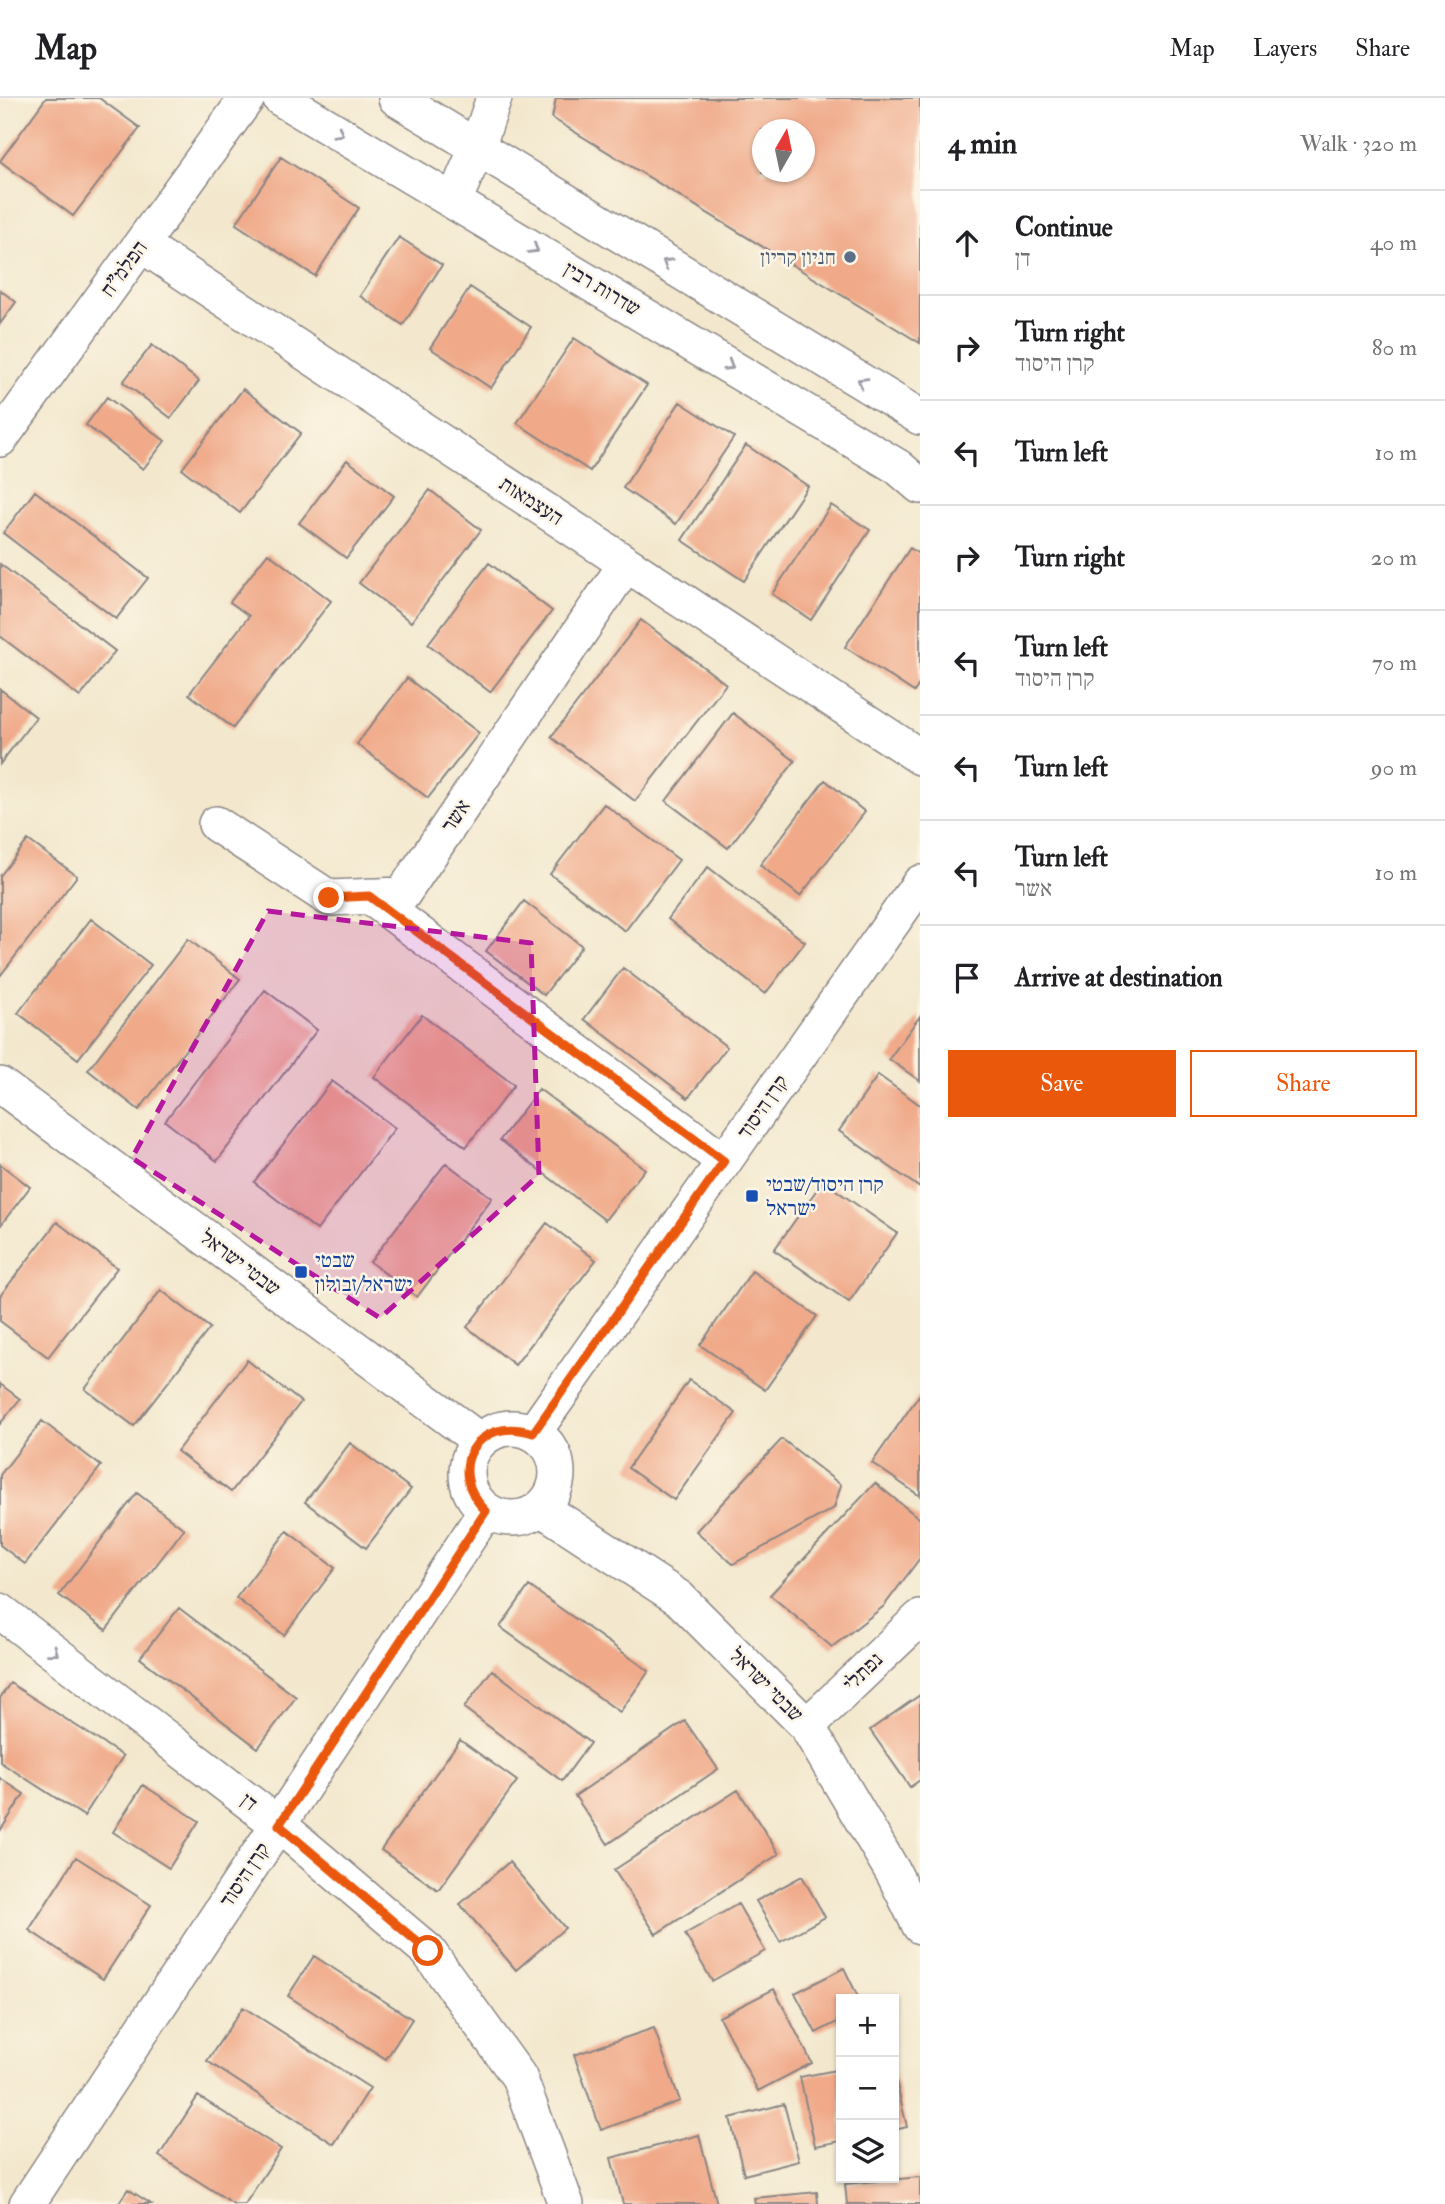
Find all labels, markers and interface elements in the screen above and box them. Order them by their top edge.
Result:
text: Map [35,28,97,69]
text: Map [1170,33,1215,64]
text: Layers [1253,33,1317,64]
text: Share [1355,33,1410,64]
north arrow [752,119,815,182]
one-way arrow [331,124,344,137]
text: 4 min [948,125,1017,162]
text: Walk · 320 m [1300,129,1417,158]
text: Continue [1015,212,1113,244]
icon: ahead [948,224,986,262]
text: 40 m [1370,228,1417,257]
street label: הפלמ"ח [94,235,154,303]
one-way arrow [527,241,540,254]
place label: חניון קריון [760,244,836,271]
text: דן [1015,244,1031,273]
marker: חניון קריון [842,249,858,265]
street label: שדרות רבין [559,256,645,322]
one-way arrow [662,259,675,272]
text: Turn right [1015,317,1125,349]
icon: right [948,329,986,367]
text: 80 m [1372,333,1417,362]
text: קרן היסוד [1015,349,1094,378]
one-way arrow [722,358,735,371]
one-way arrow [856,377,869,390]
icon: left [948,434,986,472]
text: Turn left [1015,437,1108,469]
text: 10 m [1374,438,1417,467]
street label: העצמאות [494,470,568,532]
icon: right [948,539,986,577]
text: Turn right [1015,542,1125,574]
text: 20 m [1371,543,1417,572]
text: Turn left [1015,632,1108,664]
icon: left [948,644,986,682]
text: 70 m [1372,648,1417,677]
text: קרן היסוד [1015,664,1094,693]
icon: left [948,749,986,787]
text: Turn left [1015,752,1108,784]
text: 90 m [1371,753,1417,782]
street label: אשר [435,794,477,838]
text: Turn left [1015,842,1108,874]
icon: left [948,854,986,892]
text: 10 m [1374,858,1417,887]
text: אשר [1015,874,1052,903]
route end [313,882,344,913]
icon: arrive [948,959,986,997]
text: Arrive at destination [1015,962,1223,994]
button: Save [948,1050,1176,1117]
button: Share [1190,1050,1417,1117]
street label: קרן היסוד [731,1070,795,1144]
place label: קרן היסוד/שבטי ישראל [766,1171,884,1222]
marker: קרן היסוד/שבטי ישראל [744,1188,760,1204]
street label: שבטי ישראל [194,1224,286,1302]
place label: שבטי ישראל/זבולון [315,1247,413,1298]
marker: שבטי ישראל/זבולון [293,1264,309,1280]
street label: שבטי ישראל [723,1642,809,1728]
one-way arrow [46,1644,59,1657]
street label: נפתלי [837,1647,889,1697]
street label: דן [235,1787,263,1817]
street label: קרן היסוד [214,1837,276,1913]
route start [412,1935,443,1966]
map controls [836,1994,899,2183]
button: + [836,1994,899,2057]
button: − [836,2057,899,2120]
button: layers [836,2120,899,2183]

